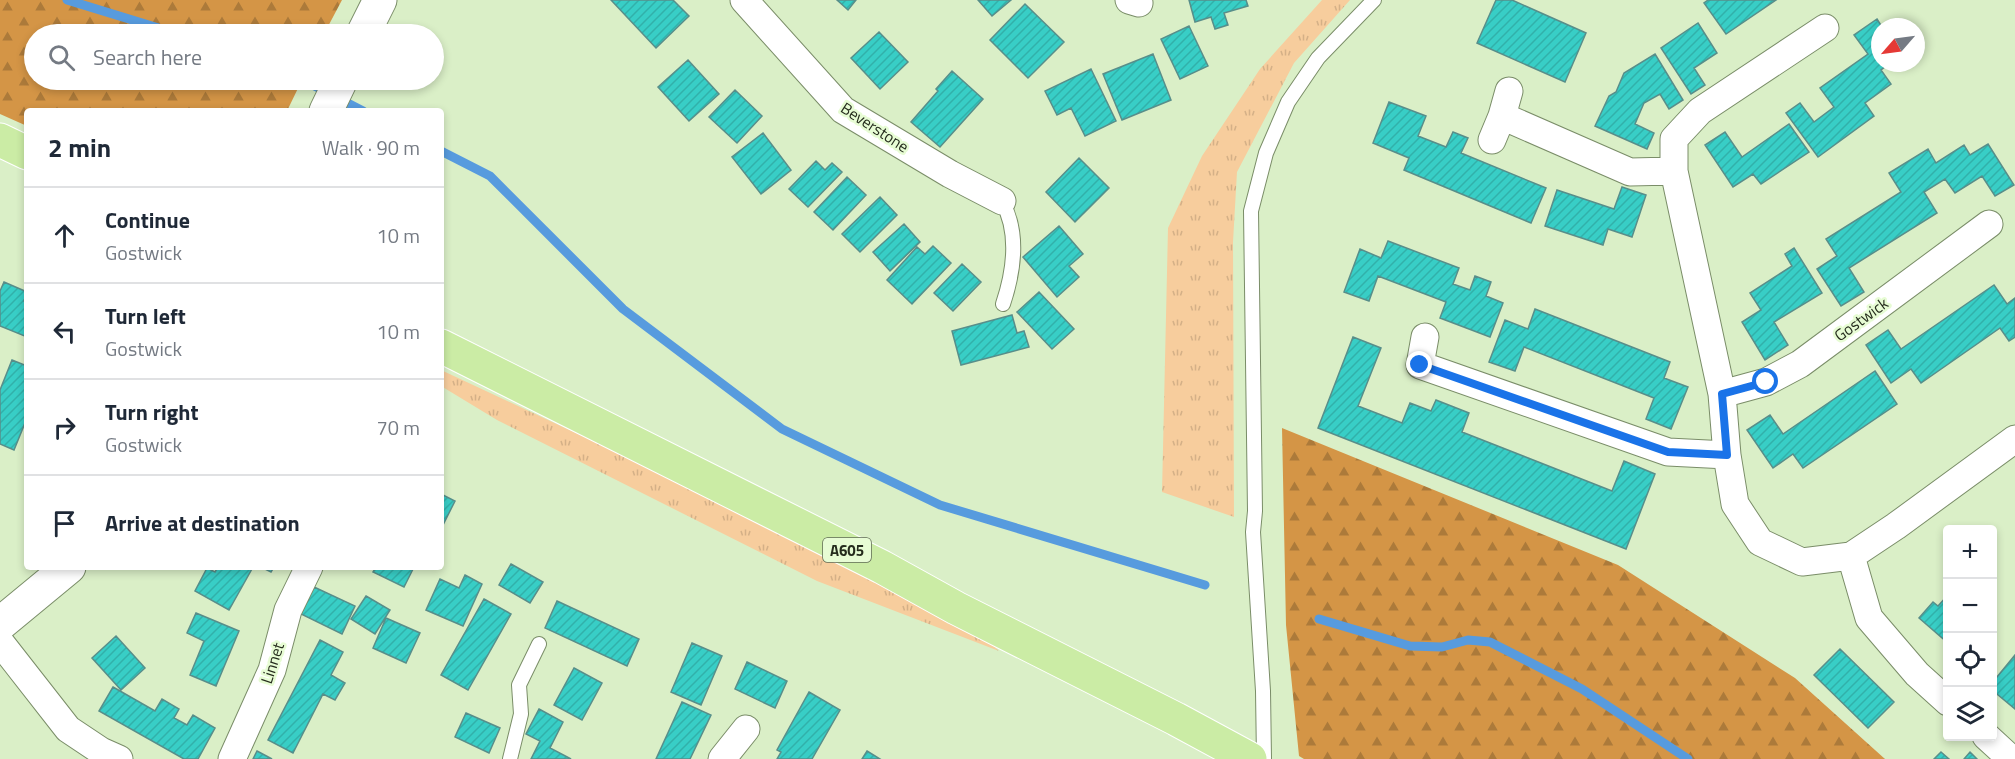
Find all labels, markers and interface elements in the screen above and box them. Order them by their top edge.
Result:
north arrow [1871,18,1925,72]
search box [24,24,444,90]
text: Search here [93,40,202,74]
icon: search [45,41,78,74]
street label: Beverstone [836,96,914,158]
text: 2 min [48,128,111,167]
text: Walk · 90 m [322,132,420,163]
text: Continue [105,203,190,237]
icon: ahead [48,219,81,252]
text: 10 m [376,220,420,251]
text: Gostwick [105,237,182,268]
street label: Gostwick [1829,291,1893,347]
text: Turn left [105,299,186,333]
icon: left [48,315,81,348]
text: 10 m [376,316,420,347]
text: Gostwick [105,333,182,364]
route end [1406,351,1432,377]
route start [1752,368,1778,394]
text: Turn right [105,395,199,429]
icon: right [48,411,81,444]
text: 70 m [376,412,420,443]
text: Gostwick [105,429,182,460]
text: Arrive at destination [105,506,300,540]
icon: arrive [48,507,81,540]
map controls [1943,525,1997,741]
button: + [1943,525,1997,579]
road number: A605 [823,538,871,562]
button: − [1943,579,1997,633]
button: locate [1943,633,1997,687]
street label: Linnet [254,639,290,687]
button: layers [1943,687,1997,741]

